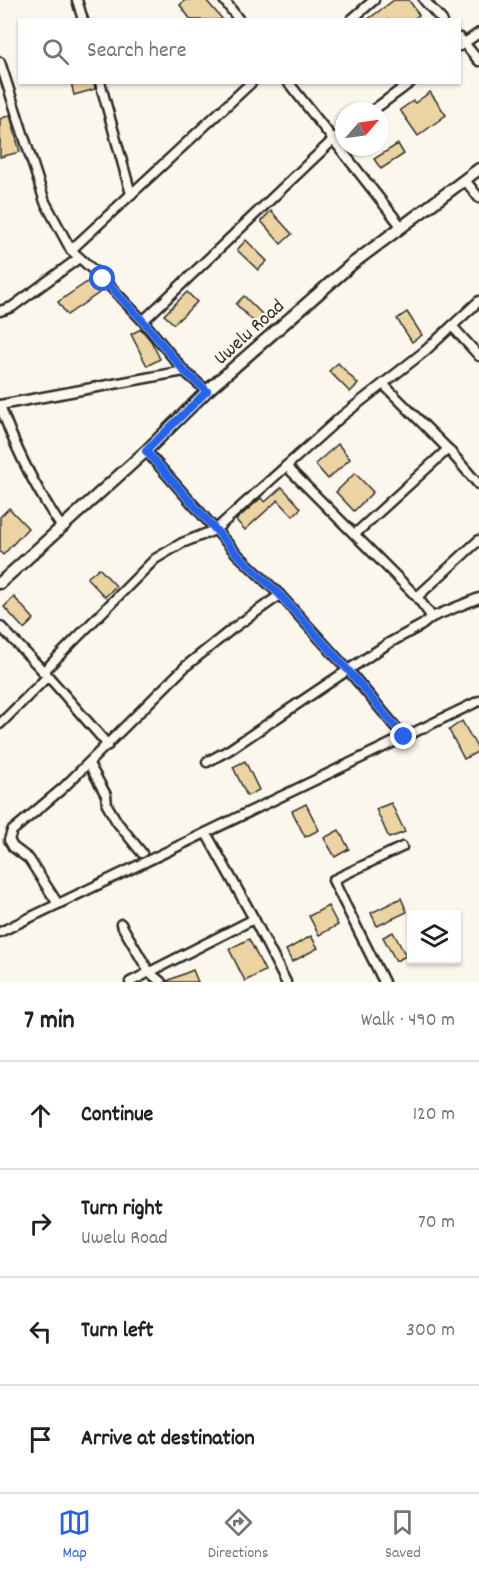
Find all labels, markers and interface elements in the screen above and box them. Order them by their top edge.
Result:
search box [18,18,461,84]
icon: search [39,35,72,68]
text: Search here [87,36,186,67]
north arrow [335,102,389,156]
route start [89,265,115,291]
street label: Uwelu Road [208,294,292,373]
route end [390,723,416,749]
map controls [407,910,461,964]
button: layers [407,910,461,964]
text: 7 min [24,1003,75,1040]
text: Walk · 490 m [361,1007,455,1035]
icon: ahead [24,1099,57,1132]
text: Continue [81,1100,153,1131]
text: 120 m [413,1101,455,1129]
text: Turn right [81,1194,163,1225]
icon: right [24,1207,57,1240]
text: 70 m [418,1209,455,1237]
text: Uwelu Road [81,1225,168,1253]
icon: left [24,1315,57,1348]
text: Turn left [81,1316,153,1347]
text: 300 m [406,1317,455,1345]
icon: arrive [24,1423,57,1456]
text: Arrive at destination [81,1424,255,1455]
tab: Map [58,1506,91,1565]
tab: Directions [208,1506,268,1565]
tab: Saved [385,1506,421,1565]

